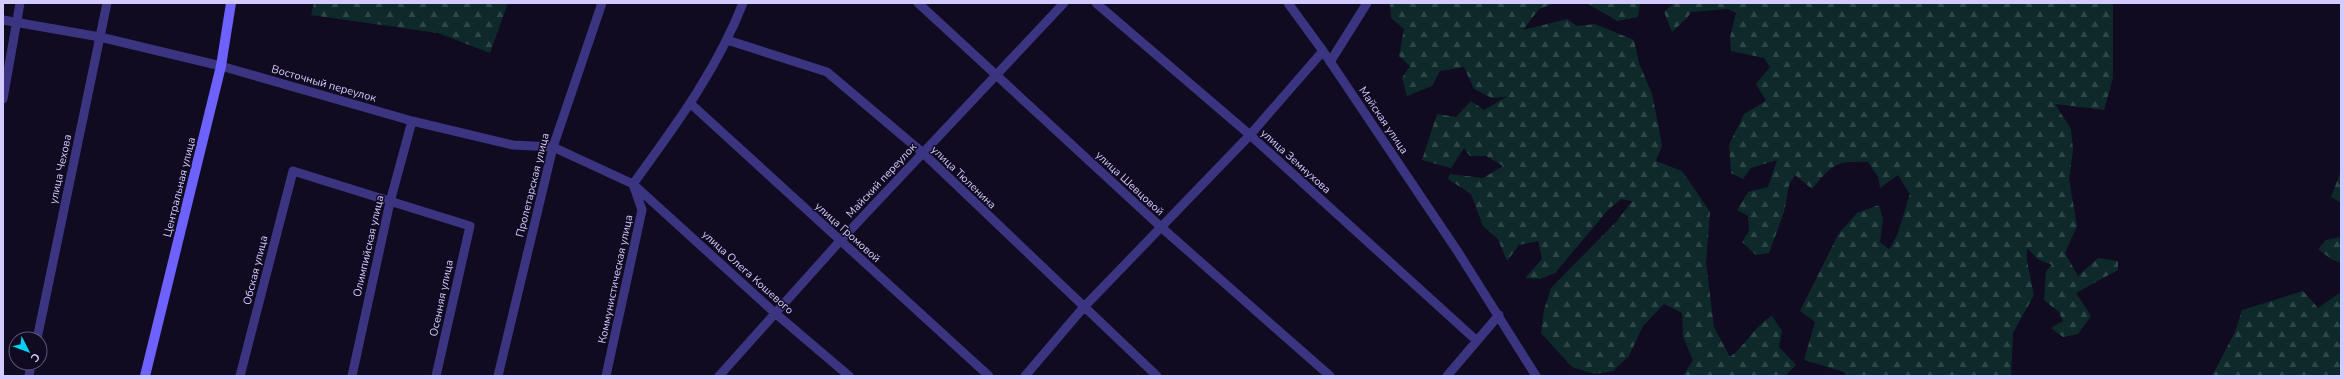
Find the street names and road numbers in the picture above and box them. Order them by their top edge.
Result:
street label: Восточный переулок [270,61,378,106]
street label: Майская улица [1356,84,1412,157]
street label: улица Земнухова [1257,126,1334,197]
street label: Пролетарская улица [512,131,553,239]
street label: улица Чехова [46,133,75,205]
street label: Центральная улица [160,136,199,239]
street label: Майский переулок [843,140,920,221]
street label: улица Тюленина [928,142,1000,212]
street label: улица Шевцовой [1092,148,1167,219]
street label: Олимпийская улица [349,194,387,298]
street label: улица Громовой [812,199,884,266]
street label: Коммунистическая улица [595,213,636,345]
street label: улица Олега Кошевого [698,227,797,318]
street label: Обская улица [240,234,271,306]
street label: Осенняя улица [426,258,457,338]

